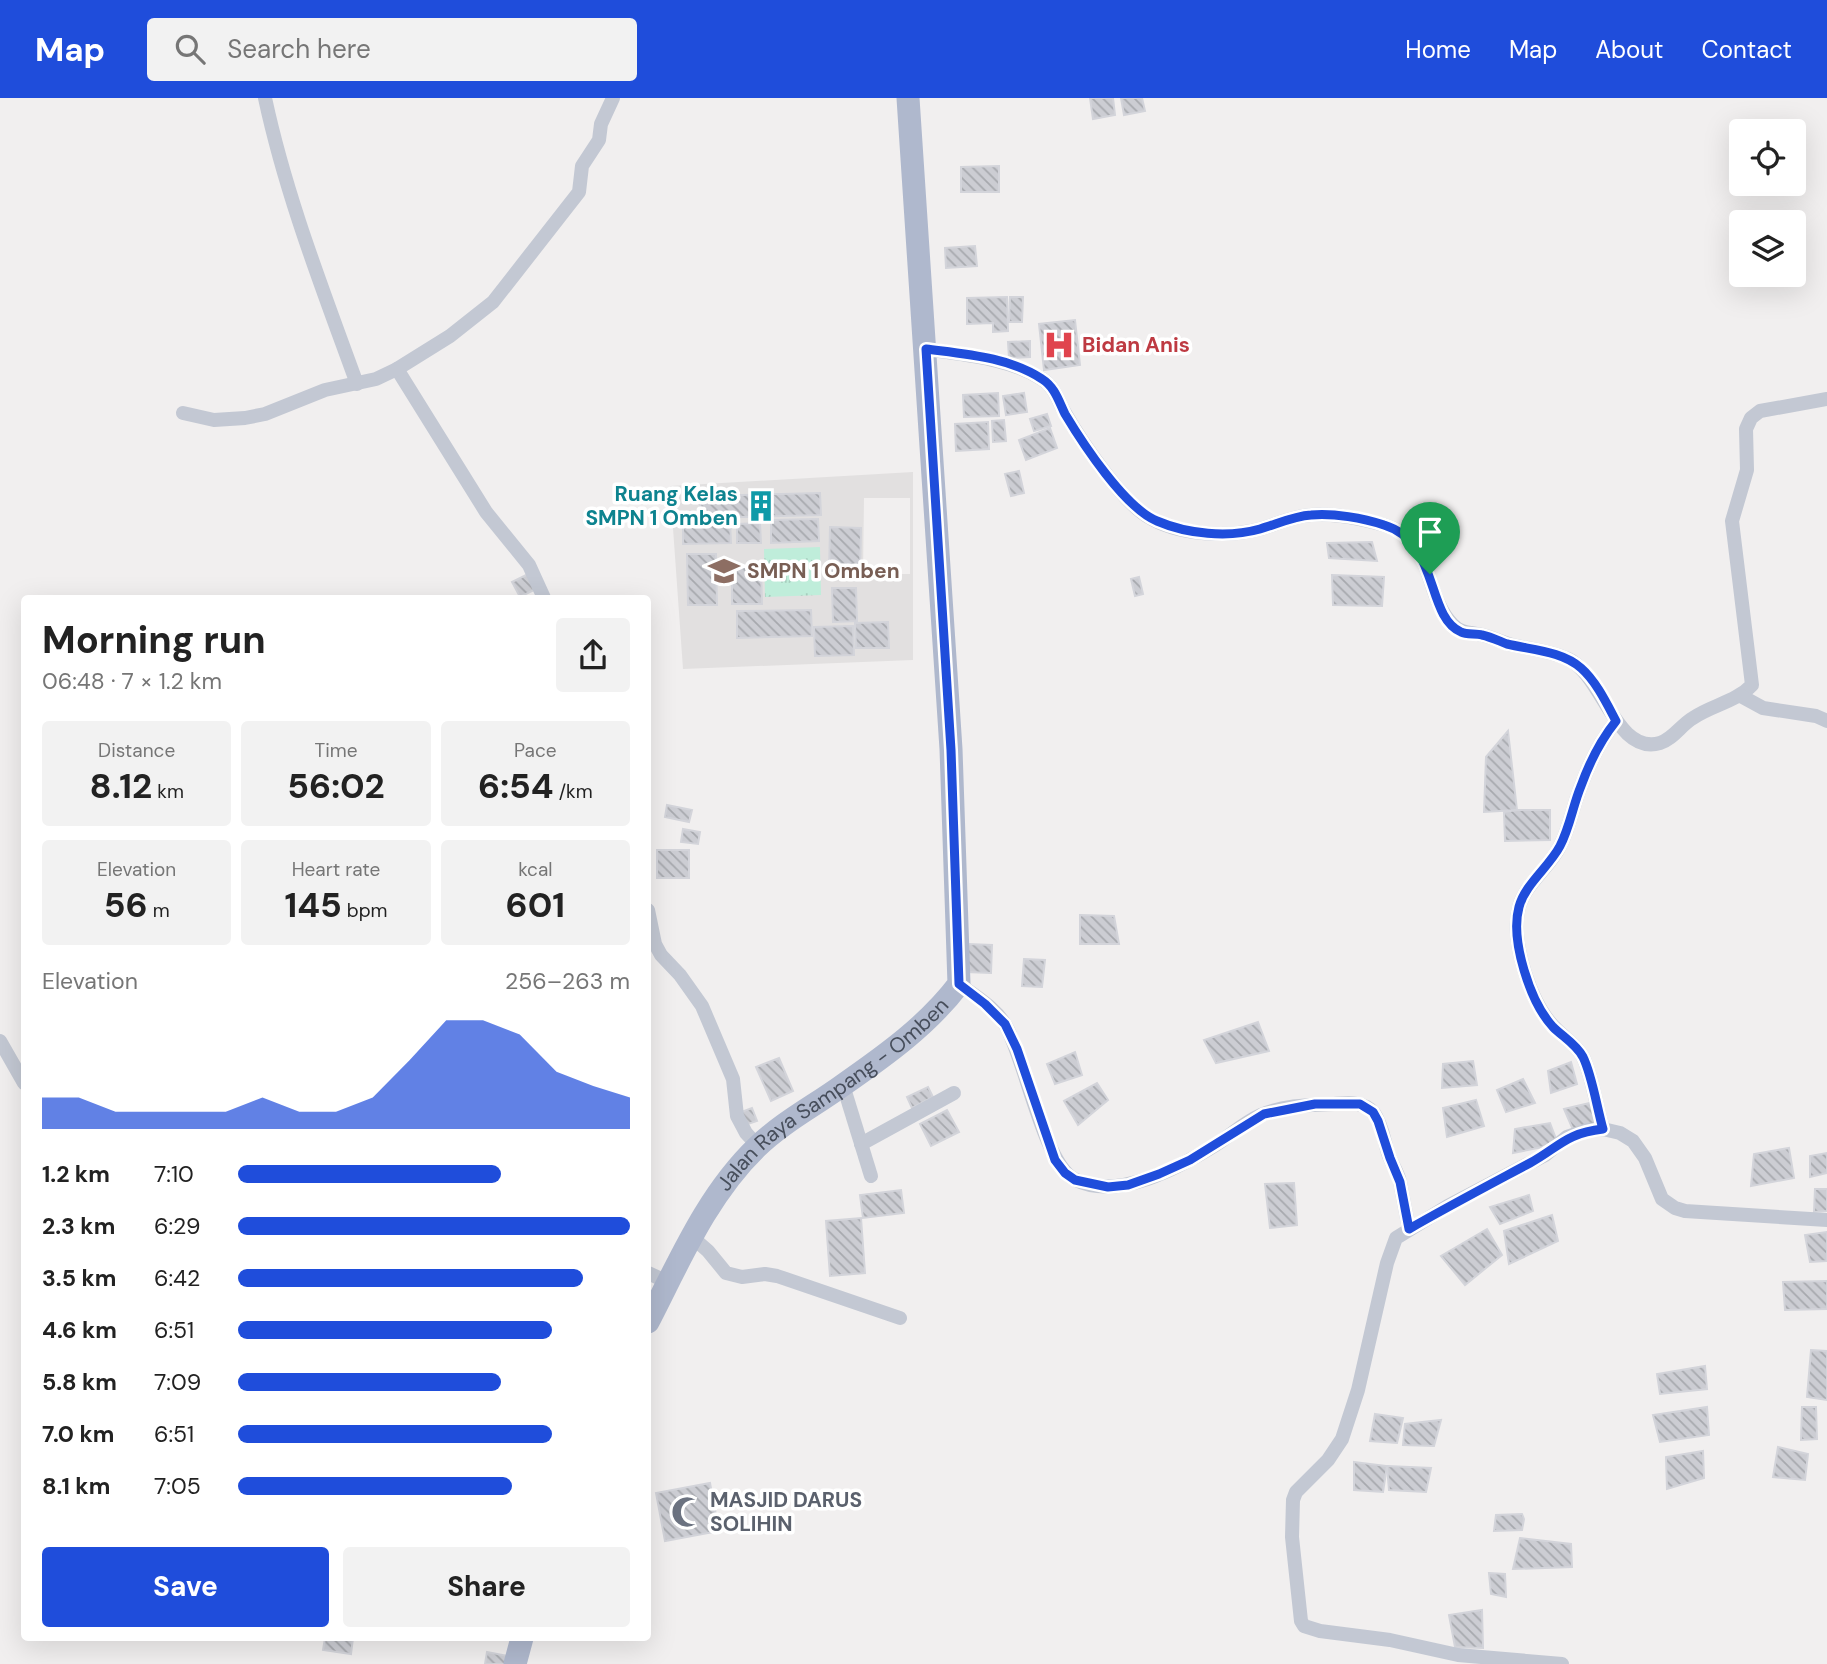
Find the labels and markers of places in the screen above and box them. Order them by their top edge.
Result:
hospital icon: Bidan Anis [1042,328,1076,362]
place label: Bidan Anis [1082,331,1190,359]
place label: Ruang Kelas SMPN 1 Omben [585,480,738,532]
building icon: Ruang Kelas SMPN 1 Omben [744,489,778,523]
pin [1400,502,1460,574]
school or university icon: SMPN 1 Omben [707,554,741,588]
place label: SMPN 1 Omben [747,557,900,585]
place label: MASJID DARUS SOLIHIN [710,1486,862,1538]
mosque icon: MASJID DARUS SOLIHIN [670,1495,704,1529]

